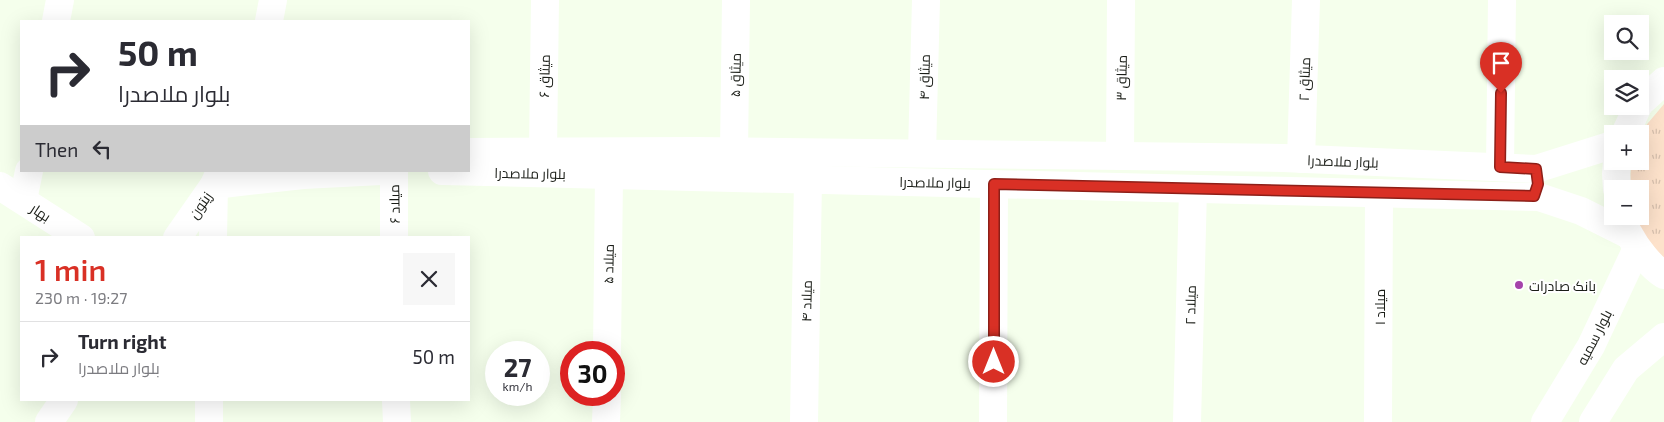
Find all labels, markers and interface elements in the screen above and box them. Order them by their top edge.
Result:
map controls [1604,15,1649,225]
button: search [1604,15,1649,60]
text: 50 m [118,31,198,73]
icon: right [35,40,100,105]
pin [1480,42,1522,93]
icon: arrive [1487,49,1515,77]
street label: میثاق ۵ [726,53,745,97]
street label: میثاق ۶ [535,54,554,98]
street label: میثاق ۴ [915,54,934,100]
street label: میثاق ۳ [1112,55,1131,101]
street label: میثاق ۲ [1295,57,1314,101]
button: layers [1604,70,1649,115]
text: بلوار ملاصدرا [118,80,230,106]
button: + [1604,125,1649,170]
icon: left [88,135,116,163]
text: Then [35,138,78,161]
street label: بلوار ملاصدرا [1307,151,1379,171]
street label: بلوار ملاصدرا [494,164,566,182]
street label: بلوار ملاصدرا [899,173,971,191]
button: − [1604,180,1649,225]
street label: میلاد ۶ [385,184,403,224]
street label: زیتون [185,188,215,222]
street label: بهار [27,199,54,225]
street label: میلاد ۵ [599,244,617,284]
text: 1 min [35,251,106,287]
button: close [403,253,455,305]
place label: بانک صادرات [1529,277,1596,294]
marker: بانک صادرات [1513,279,1525,291]
street label: میلاد ۴ [797,280,815,322]
street label: میلاد ۲ [1181,285,1199,325]
text: 230 m · 19:27 [35,288,128,307]
street label: میلاد ۱ [1371,289,1388,325]
street label: بلوار سمیه [1573,306,1615,368]
text: Turn right [78,330,166,353]
position arrow [967,335,1019,387]
speed limit sign: 30 [560,341,625,406]
icon: right [35,343,63,371]
text: 50 m [412,345,455,368]
text: 27 [504,352,531,382]
text: بلوار ملاصدرا [78,358,160,377]
text: km/h [503,379,532,393]

